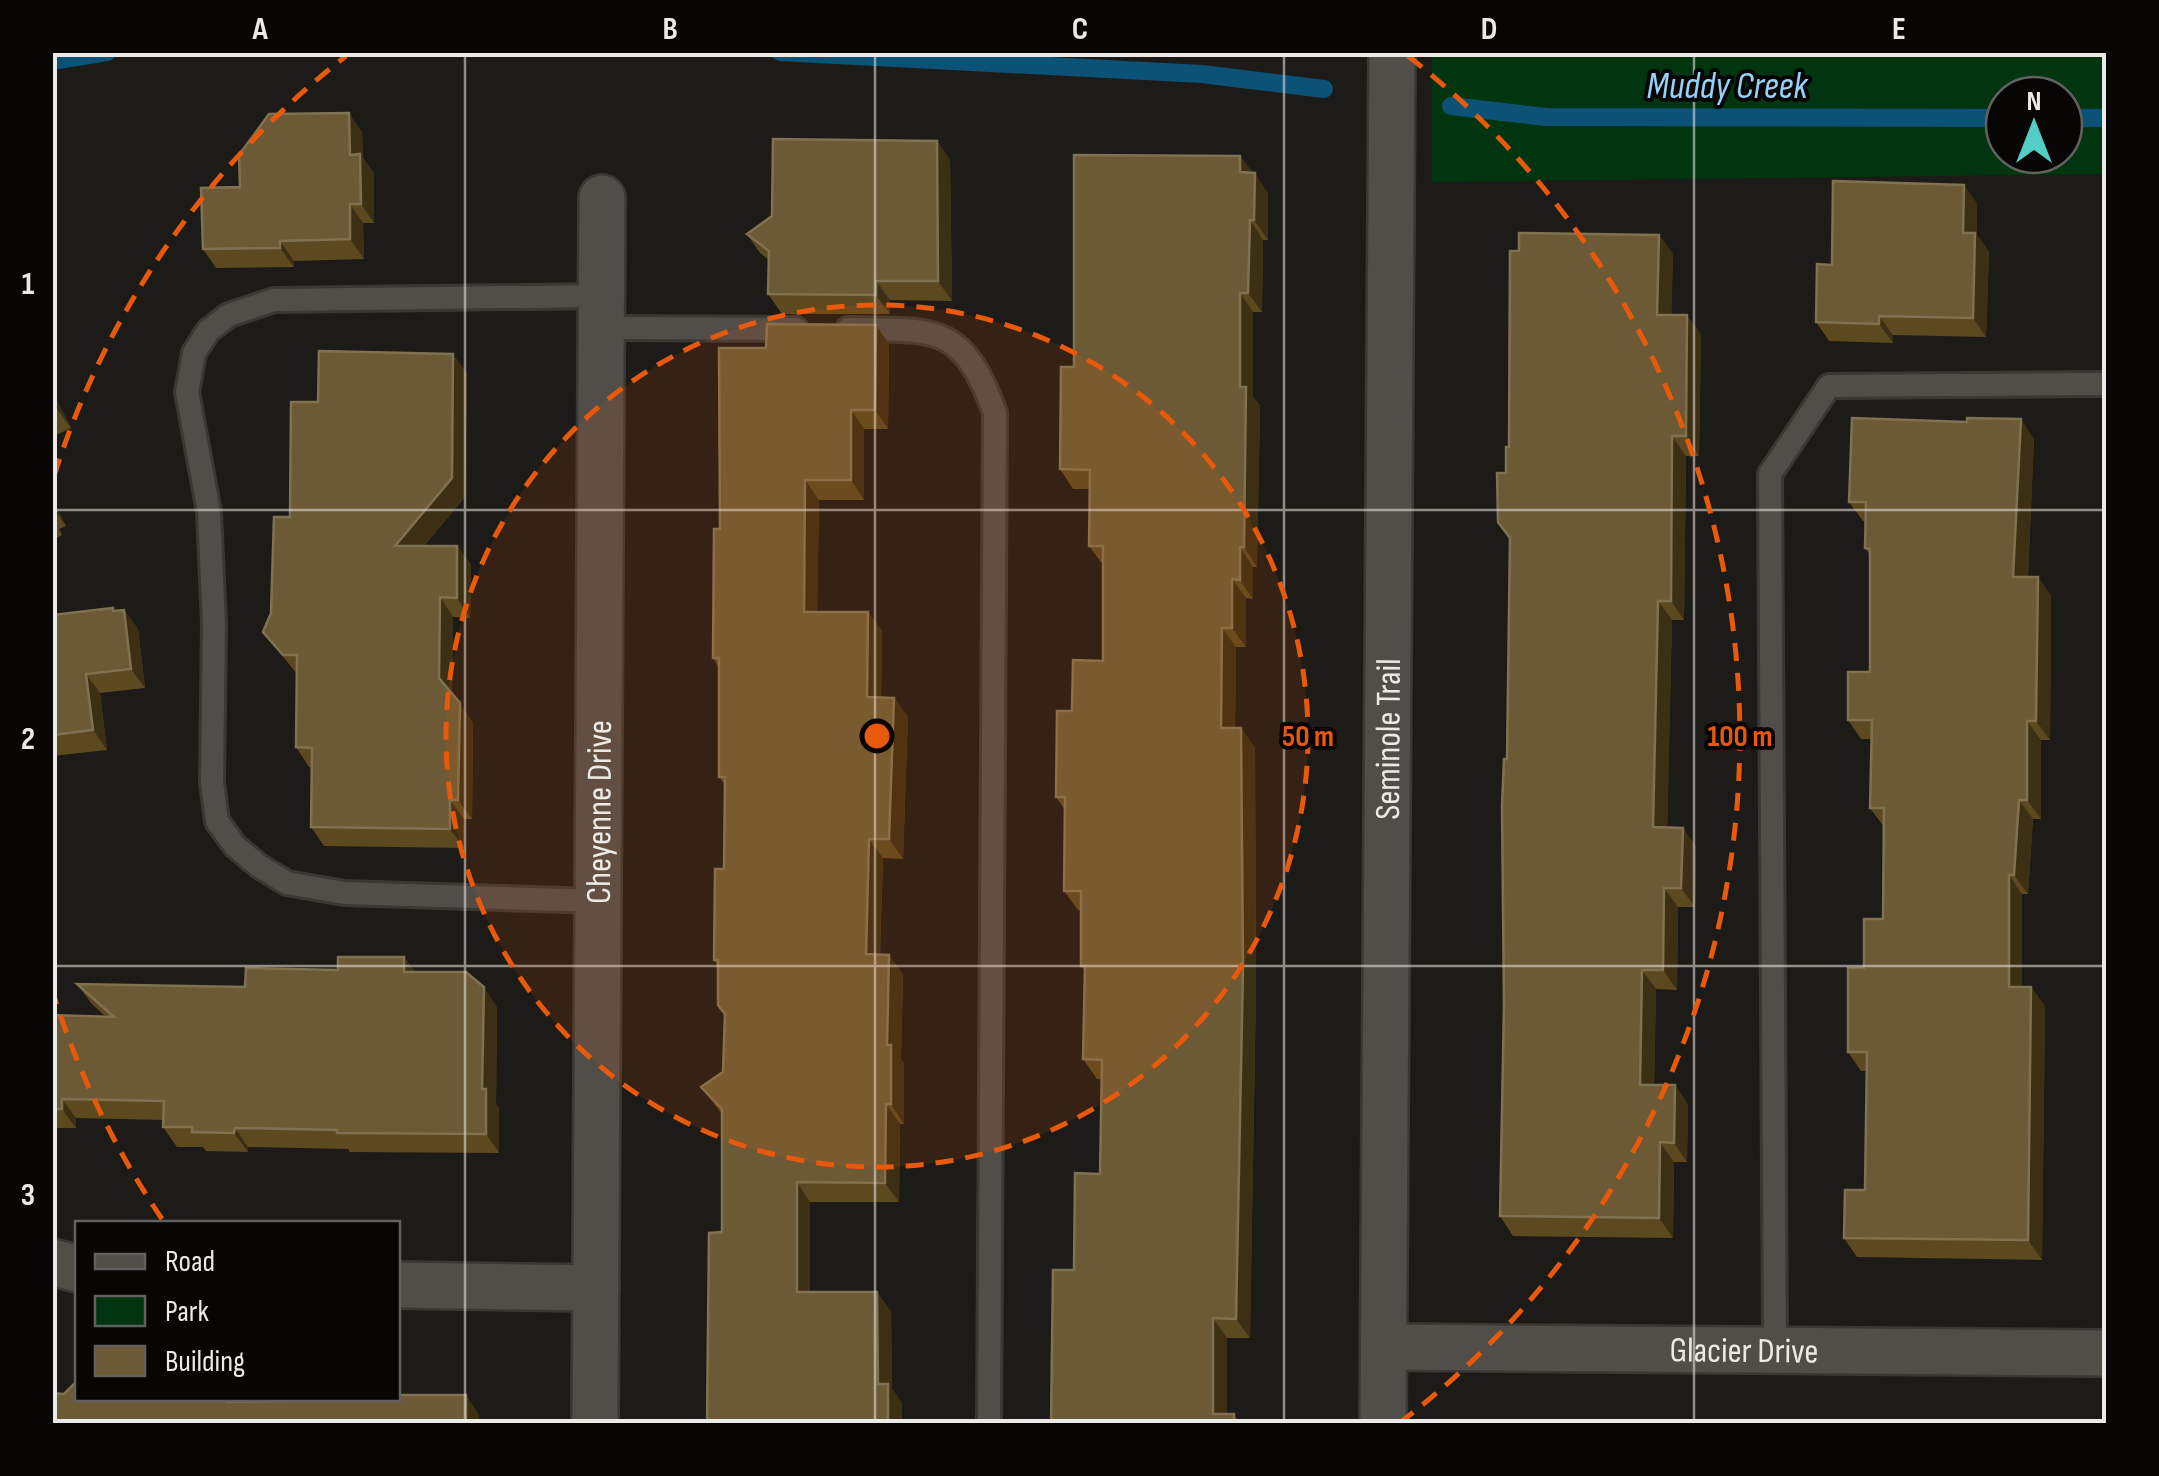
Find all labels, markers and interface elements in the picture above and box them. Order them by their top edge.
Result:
text: A [251,10,268,49]
text: B [662,10,678,49]
text: C [1072,10,1088,49]
text: D [1481,10,1497,49]
text: E [1892,10,1906,49]
water label: Muddy Creek [1647,64,1809,109]
north arrow [1984,75,2084,175]
text: N [2027,85,2041,118]
text: 1 [22,265,35,304]
street label: Seminole Trail [1367,658,1411,820]
centre of rings [859,718,895,754]
text: 50 m [1282,719,1334,755]
text: 100 m [1708,719,1772,755]
text: 2 [21,720,35,759]
street label: Cheyenne Drive [578,720,622,904]
text: 3 [21,1176,35,1215]
legend [75,1221,400,1401]
text: Road [165,1244,215,1280]
text: Park [165,1294,209,1330]
street label: Glacier Drive [1669,1329,1819,1374]
text: Building [165,1344,245,1380]

